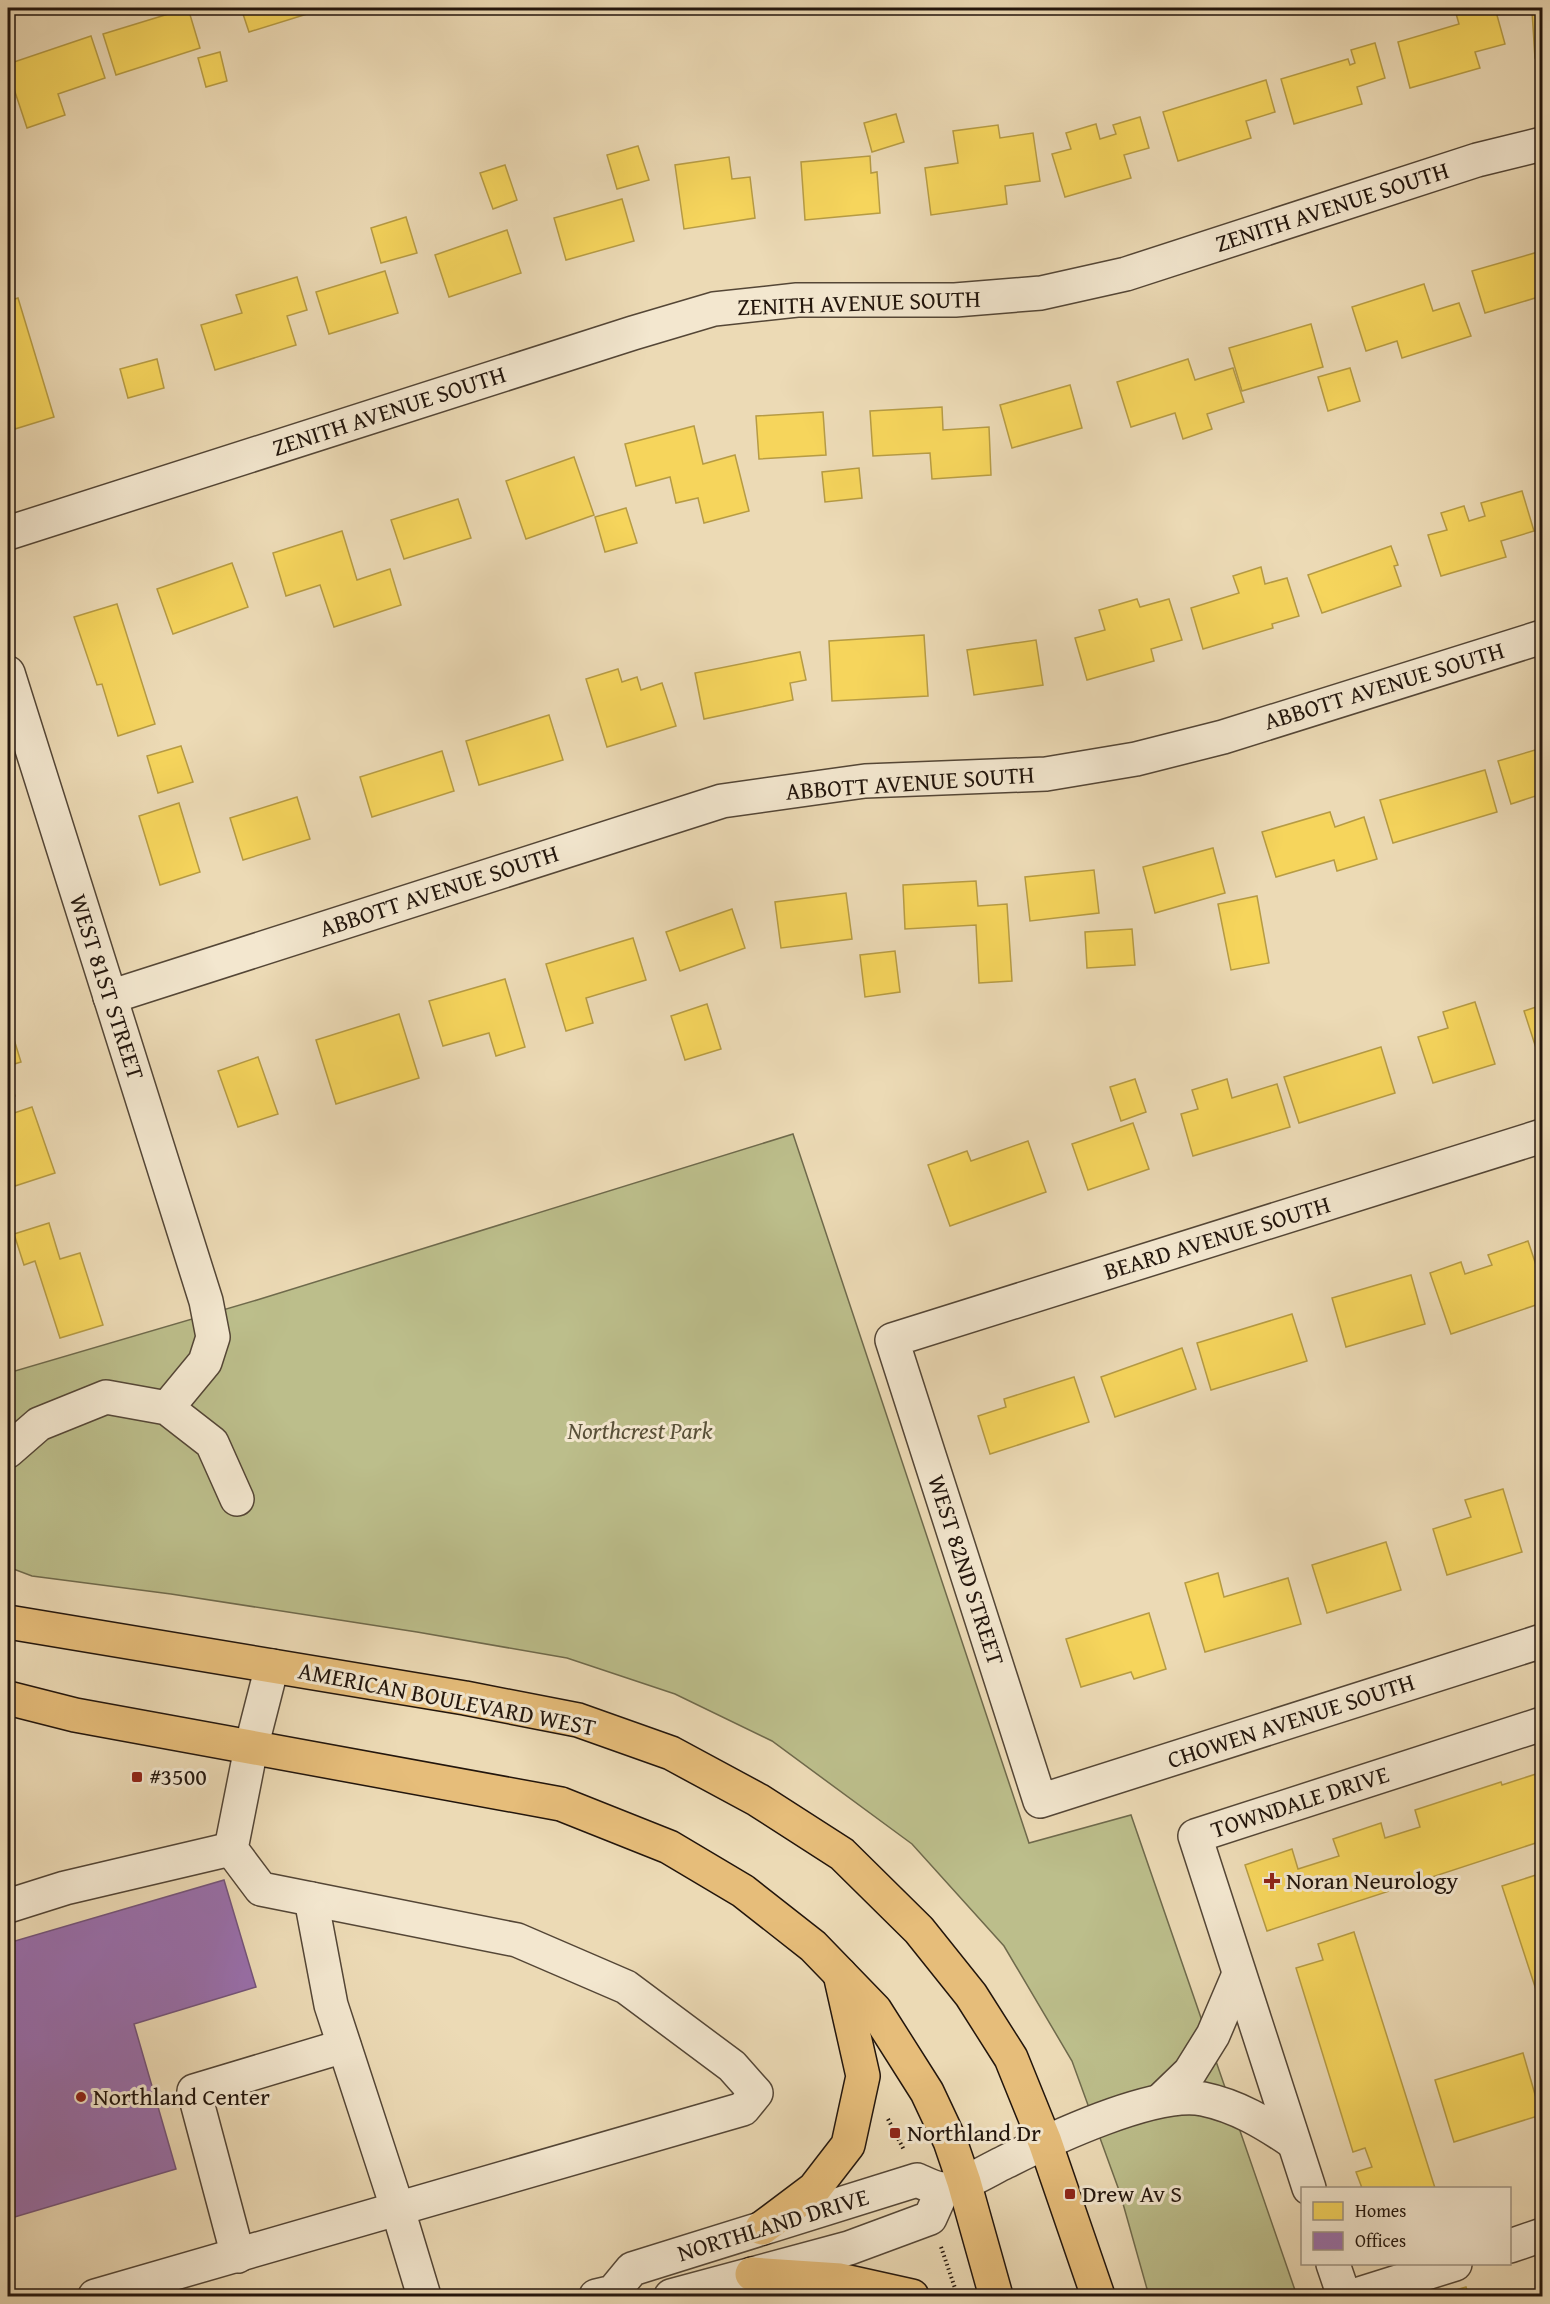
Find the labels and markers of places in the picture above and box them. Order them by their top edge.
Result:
place label: #3500 [149,1759,207,1794]
marker: #3500 [130,1770,144,1784]
place label: Noran Neurology [1286,1863,1458,1898]
marker: Noran Neurology [1263,1872,1281,1890]
place label: Northland Center [93,2079,270,2114]
marker: Northland Center [74,2090,88,2104]
place label: Northland Dr [907,2115,1041,2150]
marker: Northland Dr [888,2126,902,2140]
place label: Drew Av S [1082,2176,1182,2211]
marker: Drew Av S [1063,2187,1077,2201]

